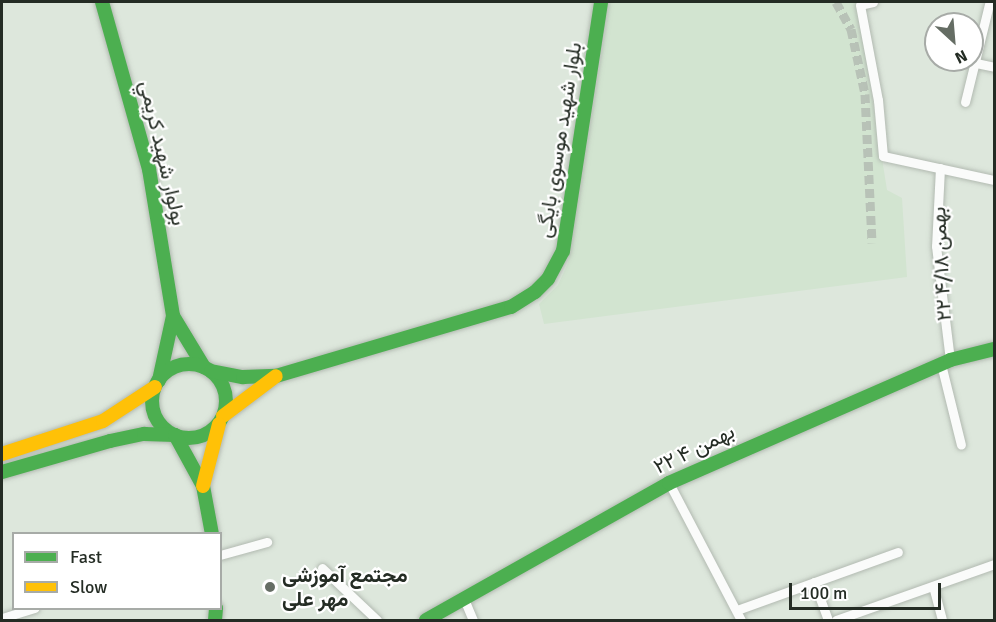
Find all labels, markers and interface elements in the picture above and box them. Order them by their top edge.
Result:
north arrow [924,12,984,72]
street label: بلوار شهید موسوی بایگی [531,40,587,240]
text: N [952,45,970,68]
street label: بولوار شهيد كريمي [134,78,192,228]
street label: ۲۲ بهمن ۴/۱۸ [925,206,957,322]
street label: ۲۲ بهمن ۴ [649,419,739,479]
legend [12,532,222,610]
text: Fast [70,546,102,568]
place label: مجتمع آموزشی مهر علی [282,562,408,612]
scale bar [792,571,944,609]
text: Slow [70,576,107,598]
marker: مجتمع آموزشی مهر علی [263,580,277,594]
text: 100 m [800,582,847,604]

